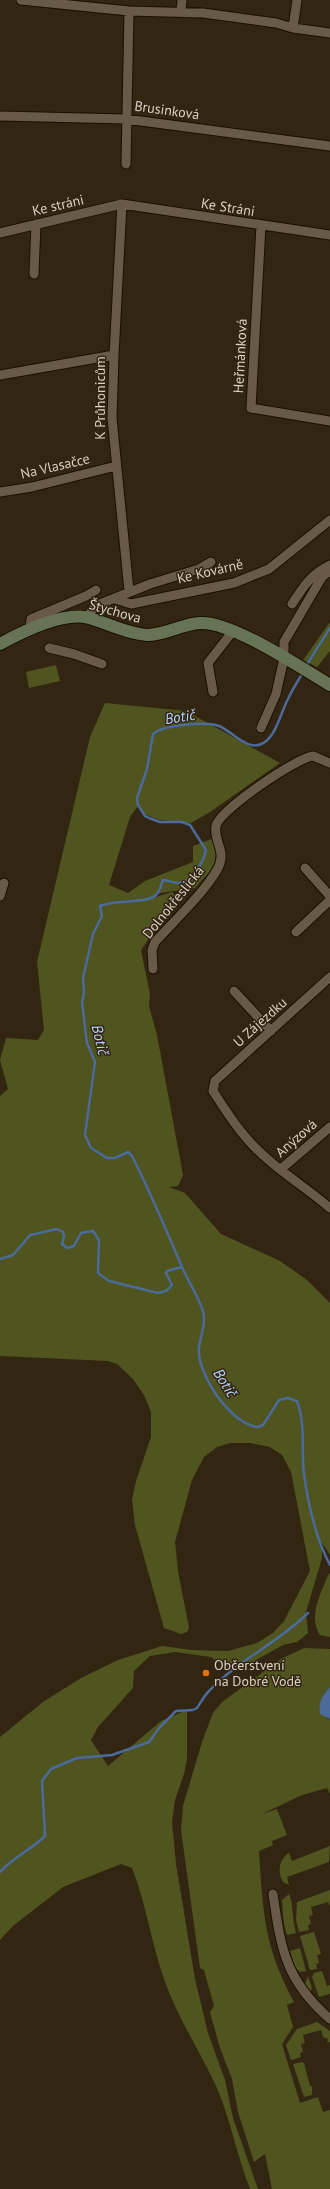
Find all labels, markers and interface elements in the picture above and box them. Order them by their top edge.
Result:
street label: Brusinková [133,97,201,123]
street label: Ke stráni [30,190,86,220]
street label: Ke Stráni [200,194,256,220]
street label: Heřmánková [229,318,251,394]
street label: K Průhonicům [91,356,109,440]
street label: Na Vlasačce [19,449,91,483]
street label: Ke Kovárně [175,555,245,587]
street label: Štychova [87,595,143,627]
water label: Botič [163,704,198,728]
street label: Dolnokřeslická [138,862,208,942]
street label: U Zájezdku [230,993,290,1051]
water label: Botič [88,1023,114,1059]
street label: Anýzová [271,1115,321,1161]
water label: Botič [209,1365,243,1402]
place label: Občerstvení na Dobré Vodě [214,1656,301,1690]
marker: Občerstvení na Dobré Vodě [201,1668,211,1678]

